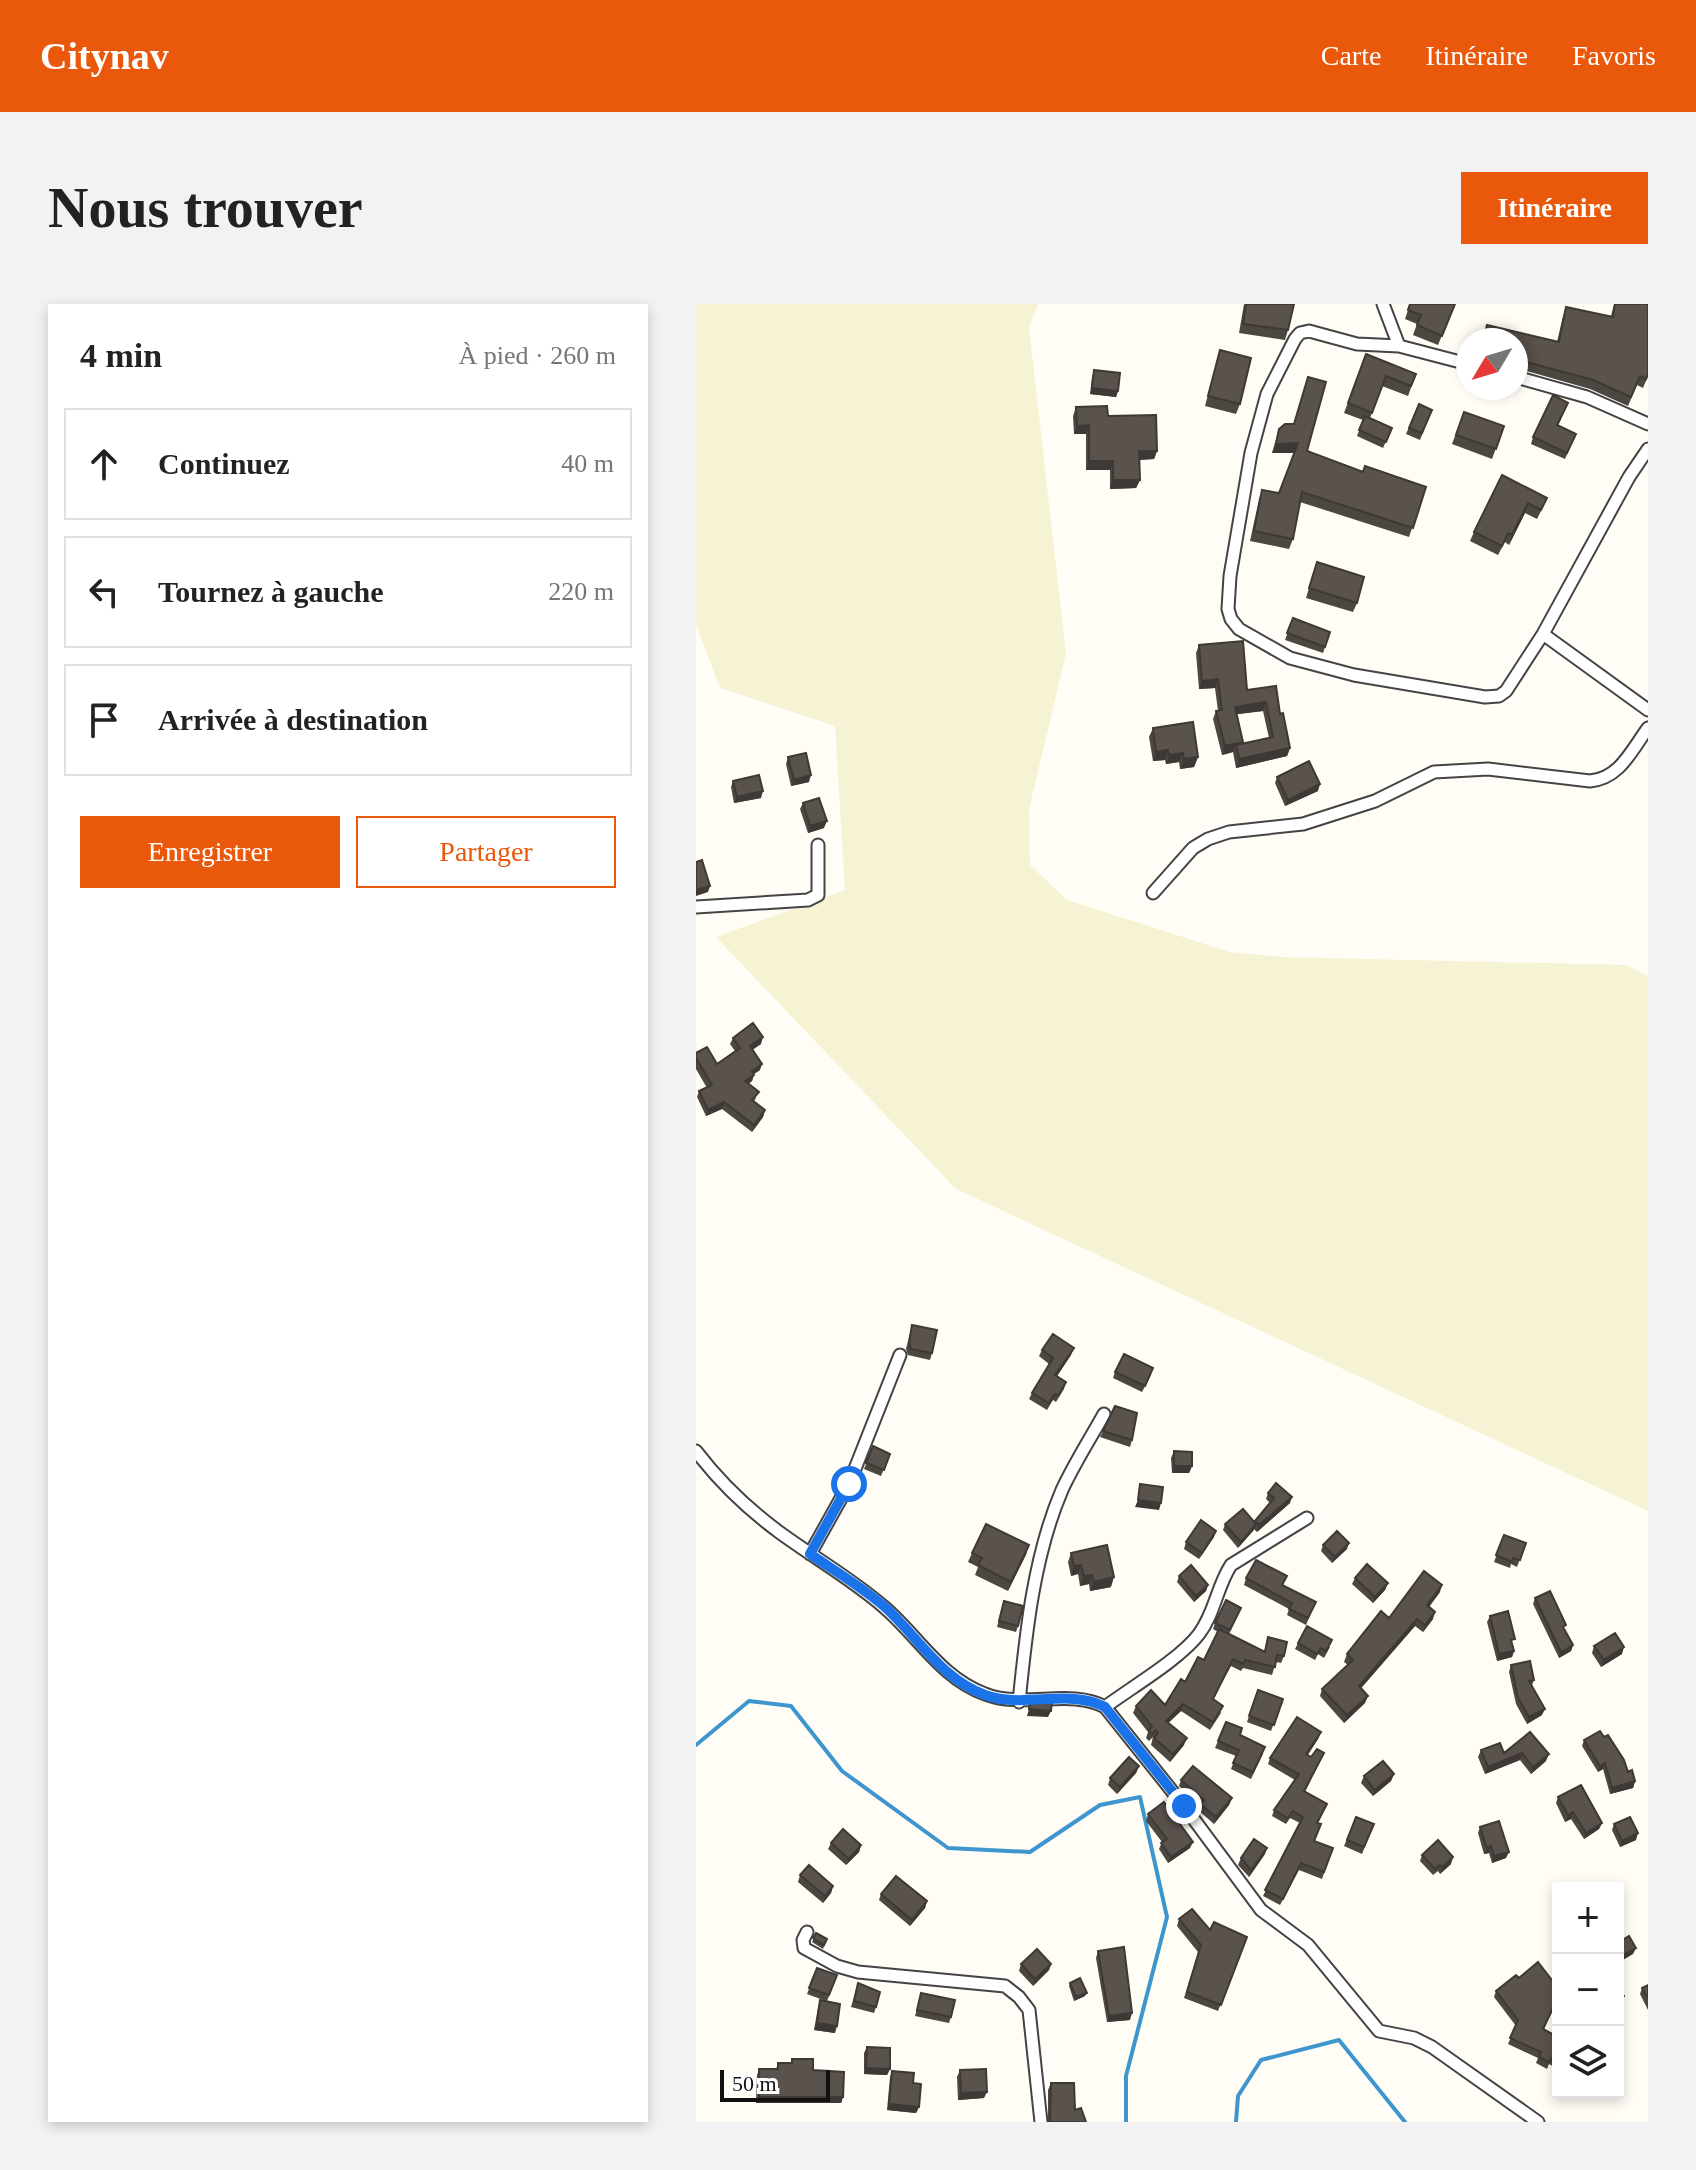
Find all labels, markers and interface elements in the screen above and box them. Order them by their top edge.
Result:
text: Citynav [40,35,169,77]
text: Carte [1321,40,1381,71]
text: Itinéraire [1425,40,1528,71]
text: Favoris [1572,40,1656,71]
button: Itinéraire [1461,172,1648,244]
text: Nous trouver [48,177,363,239]
north arrow [1456,328,1528,400]
text: 4 min [80,337,162,374]
text: À pied · 260 m [459,341,616,370]
icon: ahead [82,442,126,486]
text: Continuez [158,447,290,480]
text: 40 m [561,449,614,478]
icon: left [82,570,126,614]
text: Tournez à gauche [158,575,384,608]
text: 220 m [548,577,614,606]
icon: arrive [82,698,126,742]
text: Arrivée à destination [158,703,428,736]
button: Enregistrer [80,816,340,888]
button: Partager [356,816,616,888]
route start [831,1466,867,1502]
route end [1166,1788,1202,1824]
map controls [1552,1882,1624,2098]
button: + [1552,1882,1624,1954]
button: − [1552,1954,1624,2026]
button: layers [1552,2026,1624,2098]
scale bar [720,2066,830,2102]
text: 50 m [732,2071,777,2096]

